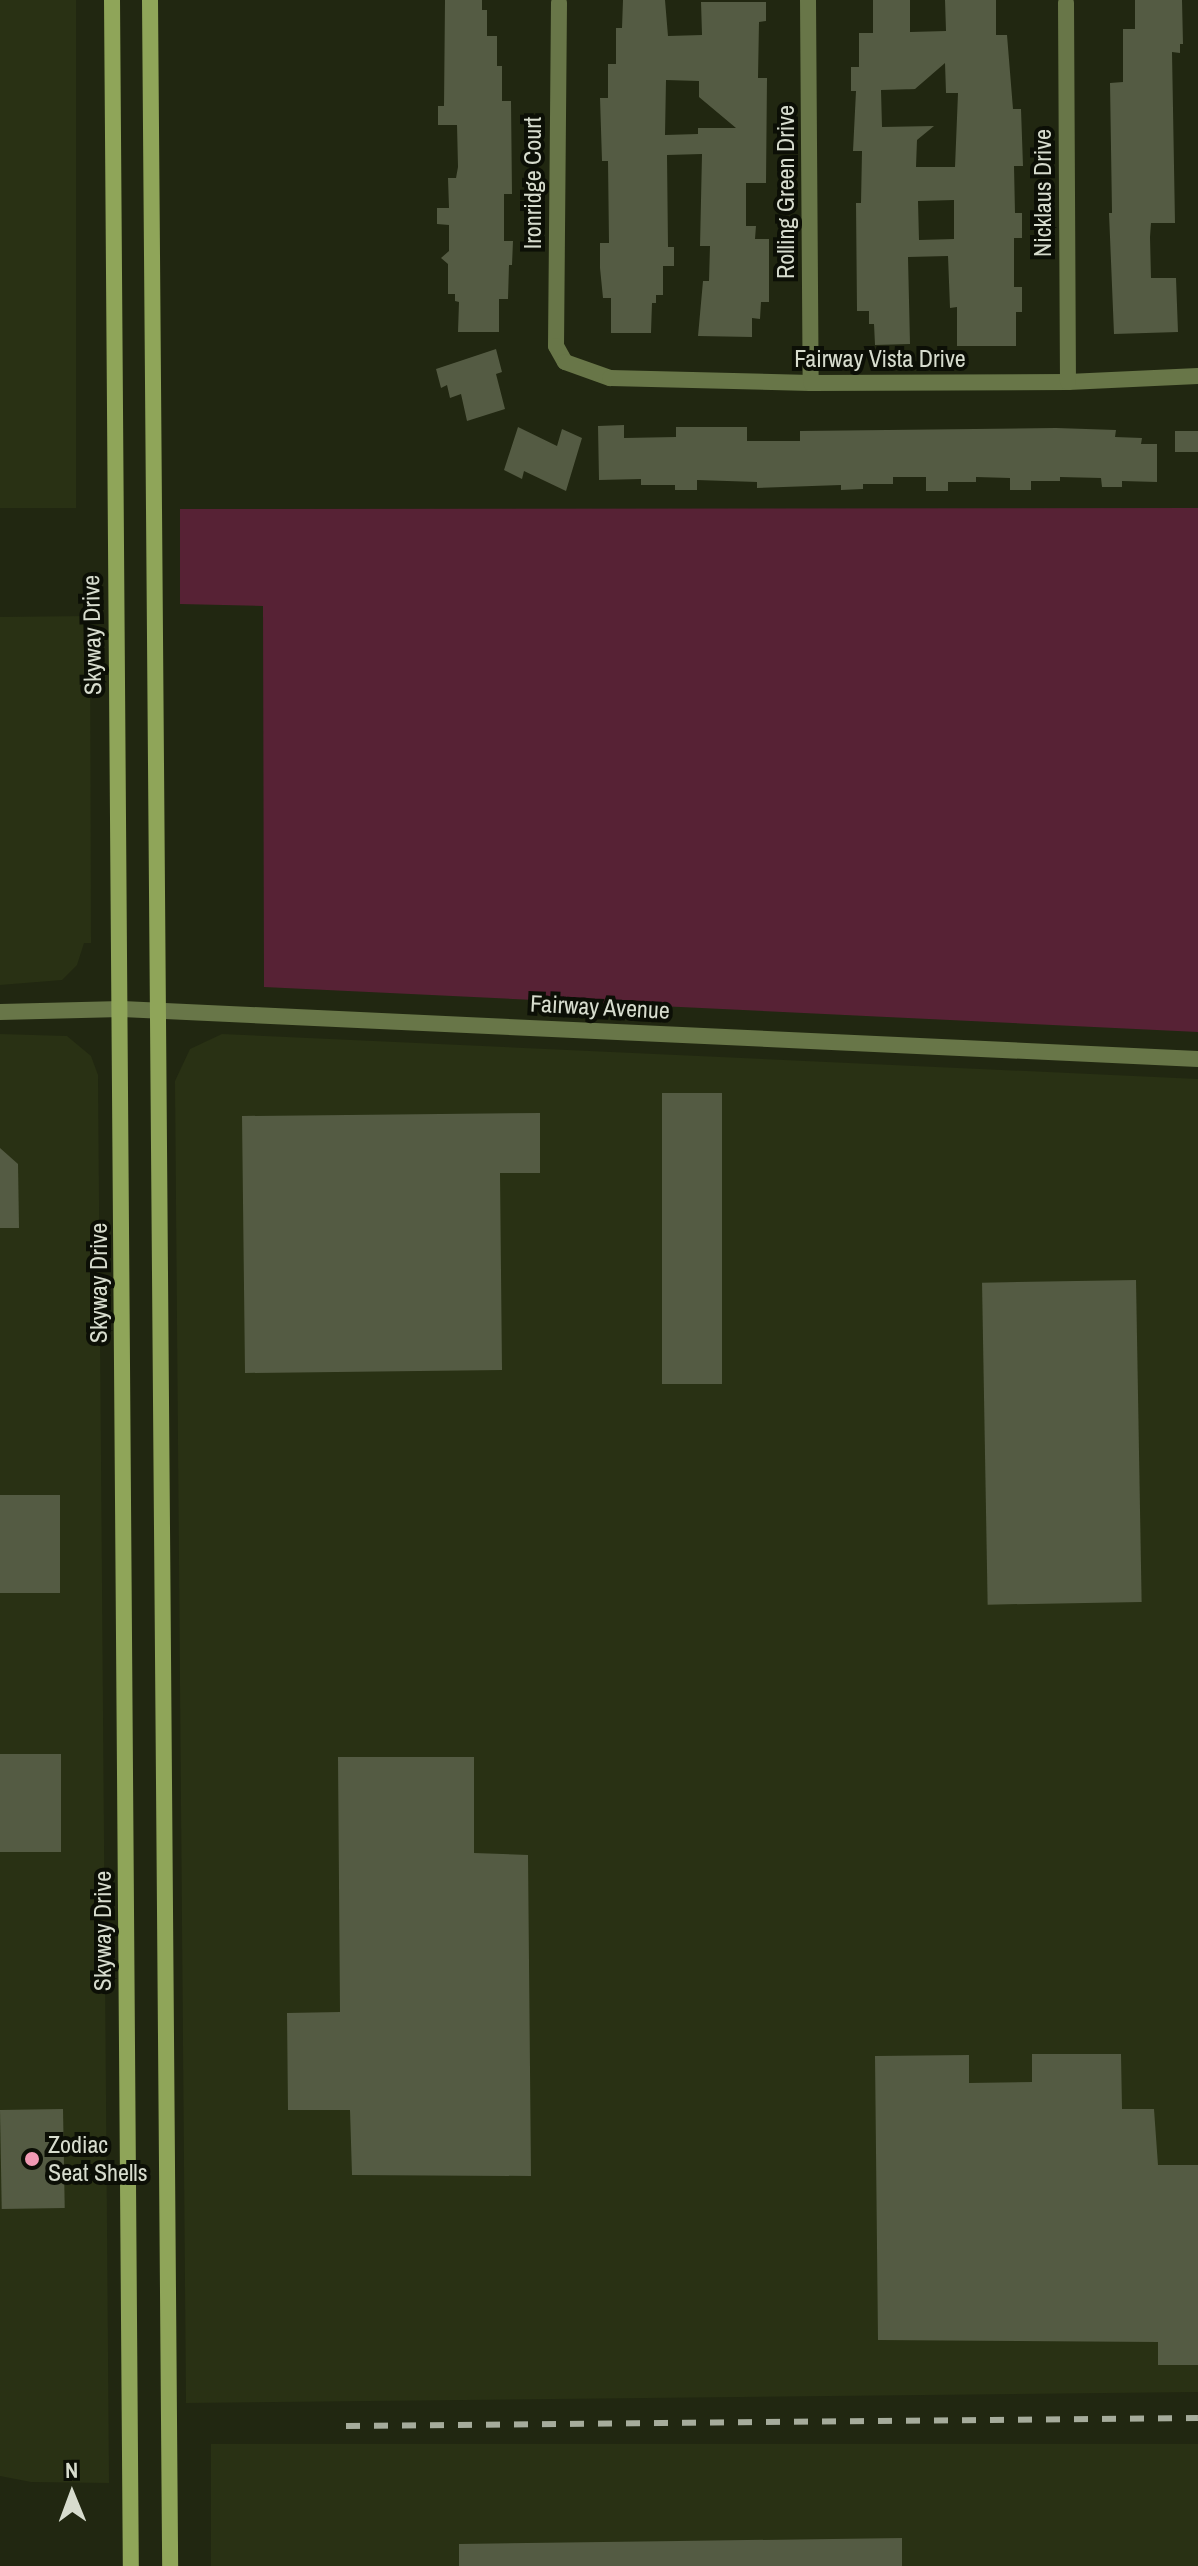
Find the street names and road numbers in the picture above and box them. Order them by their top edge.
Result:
street label: Rolling Green Drive [772,105,800,279]
street label: Ironridge Court [519,117,547,249]
street label: Nicklaus Drive [1029,129,1057,257]
street label: Fairway Vista Drive [794,345,966,373]
street label: Skyway Drive [77,575,107,695]
street label: Fairway Avenue [529,989,671,1025]
street label: Skyway Drive [85,1223,113,1343]
street label: Skyway Drive [89,1871,117,1991]

